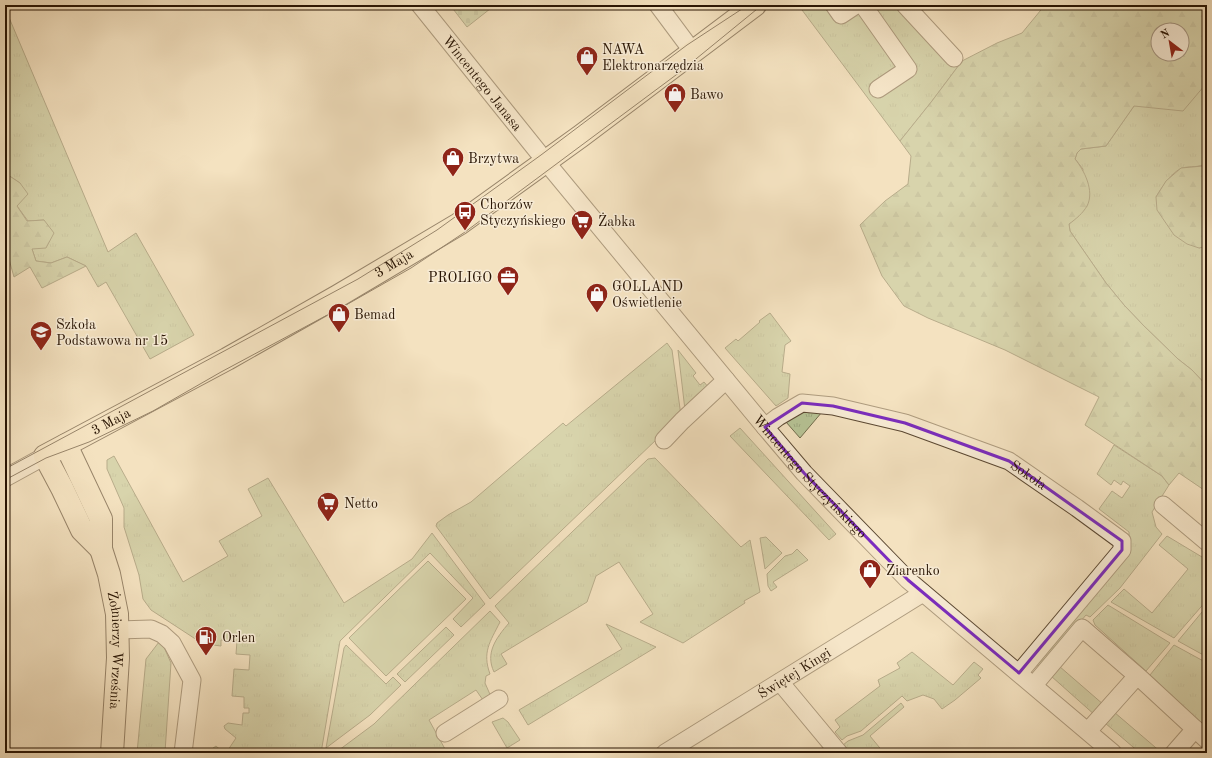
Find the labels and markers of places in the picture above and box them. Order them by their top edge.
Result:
place label: NAWA Elektronarzędzia [602,43,704,73]
shop icon: NAWA Elektronarzędzia [574,44,600,77]
shop icon: Bawo [662,81,688,114]
place label: Bawo [690,88,723,102]
shop icon: Brzytwa [440,145,466,178]
place label: Brzytwa [468,152,519,166]
place label: Chorzów Styczyńskiego [480,198,566,228]
bus stop icon: Chorzów Styczyńskiego [452,199,478,232]
supermarket icon: Żabka [569,208,595,241]
place label: Żabka [598,212,635,229]
office icon: PROLIGO [495,264,521,297]
place label: PROLIGO [428,271,492,285]
place label: GOLLAND Oświetlenie [612,280,683,310]
shop icon: GOLLAND Oświetlenie [584,281,610,314]
shop icon: Bemad [326,301,352,334]
place label: Bemad [354,308,395,322]
place label: Szkoła Podstawowa nr 15 [56,318,168,348]
school or university icon: Szkoła Podstawowa nr 15 [28,319,54,352]
supermarket icon: Netto [315,490,341,523]
place label: Netto [344,497,378,511]
shop icon: Ziarenko [857,557,883,590]
place label: Ziarenko [886,564,940,578]
fuel station icon: Orlen [193,624,219,657]
place label: Orlen [222,631,256,645]

